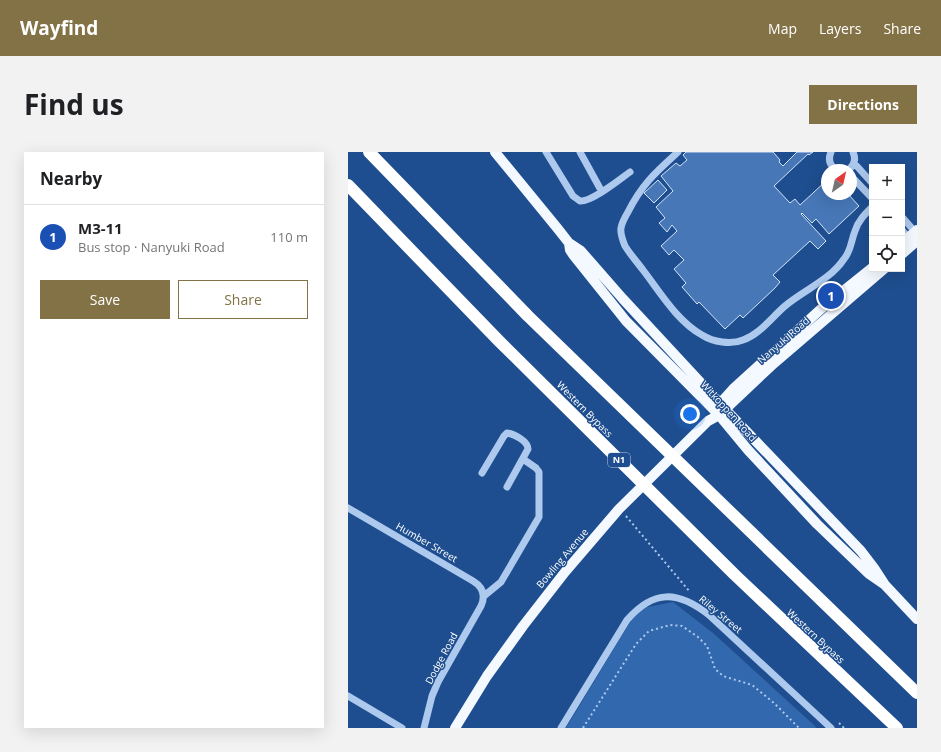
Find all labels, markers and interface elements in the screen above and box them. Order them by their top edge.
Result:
text: Wayfind [20,15,98,41]
text: Map [768,19,797,38]
text: Layers [819,19,861,38]
text: Share [883,19,921,38]
text: Find us [24,85,124,123]
button: Directions [809,85,917,124]
north arrow [821,164,857,200]
map controls [869,164,905,272]
button: + [869,164,905,200]
text: Nearby [40,167,102,190]
button: − [869,200,905,236]
text: M3-11 [78,218,123,238]
text: 1 [49,228,57,246]
text: 110 m [270,228,308,246]
button: locate [869,236,905,272]
text: Bus stop · Nanyuki Road [78,238,225,256]
button: Save [40,280,170,319]
button: Share [178,280,308,319]
pin: 1 [818,281,844,311]
street label: Nanyuki Road [754,314,812,366]
street label: Western Bypass [554,378,616,440]
street label: Witkoppen Road [698,378,760,444]
your location [680,404,700,424]
road number: N1 [608,453,630,467]
street label: Humber Street [394,519,461,566]
street label: Bowling Avenue [533,525,591,591]
street label: Riley Street [696,592,746,636]
street label: Western Bypass [784,606,848,667]
street label: Dodge Road [421,630,461,686]

